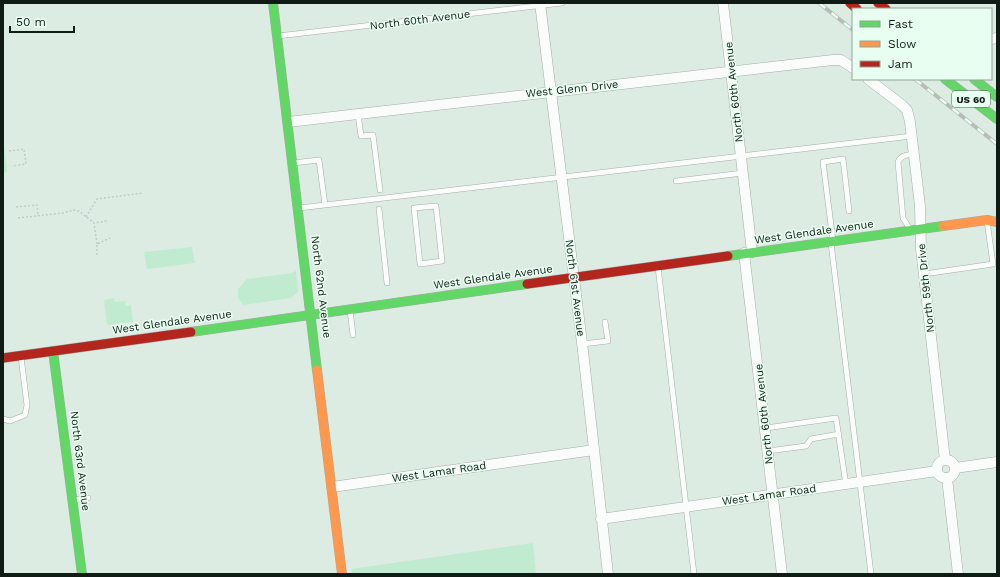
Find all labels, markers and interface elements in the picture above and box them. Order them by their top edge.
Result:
street label: North 60th Avenue [369,7,471,33]
scale bar [10,8,74,34]
legend [852,8,992,80]
text: 50 m [16,15,46,29]
text: Fast [888,17,913,31]
text: Slow [888,37,916,51]
street label: North 60th Avenue [722,41,746,143]
text: Jam [888,57,913,71]
street label: West Glenn Drive [525,78,619,100]
road number: US 60 [952,91,990,107]
street label: West Glendale Avenue [754,217,874,247]
street label: North 62nd Avenue [308,235,334,339]
street label: North 61st Avenue [563,239,587,337]
street label: North 59th Drive [915,243,937,333]
street label: West Glendale Avenue [433,262,553,292]
street label: West Glendale Avenue [112,307,232,337]
street label: North 60th Avenue [752,363,776,465]
street label: North 63rd Avenue [67,410,93,512]
street label: West Lamar Road [391,459,487,485]
street label: West Lamar Road [721,482,817,508]

